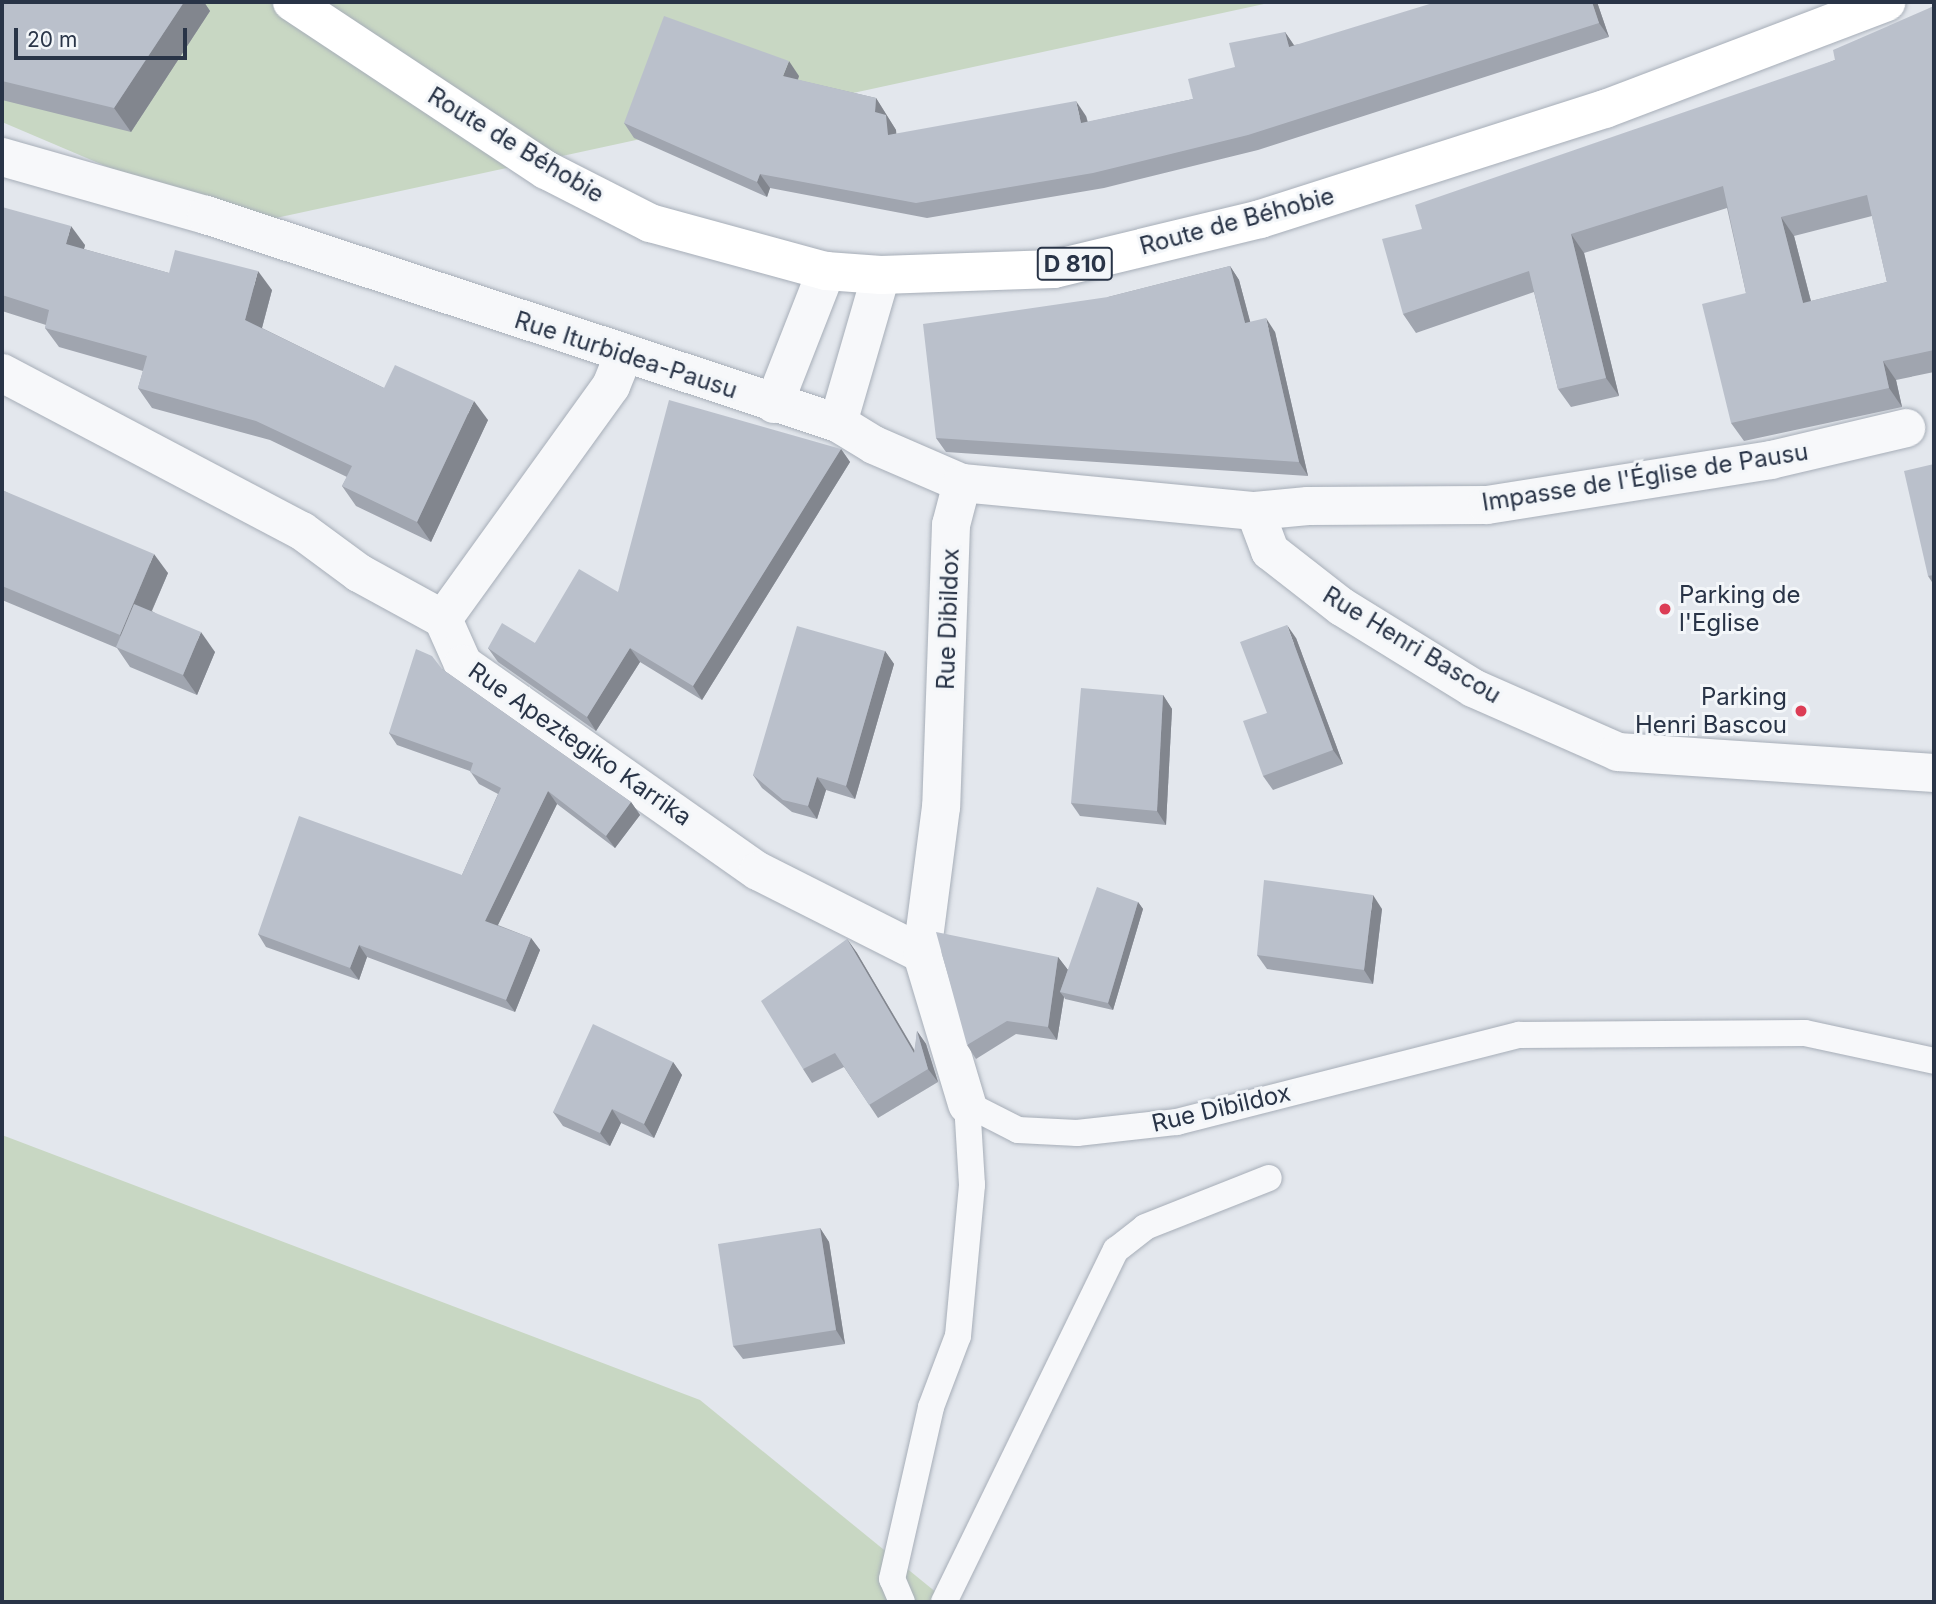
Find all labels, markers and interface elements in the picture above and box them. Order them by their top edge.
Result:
scale bar [18,14,191,58]
text: 20 m [27,27,77,52]
street label: Route de Béhobie [423,81,609,209]
street label: Route de Béhobie [1137,181,1337,261]
road number: D 810 [1036,244,1114,284]
street label: Rue Iturbidea-Pausu [511,305,741,405]
street label: Impasse de l'Église de Pausu [1480,437,1810,517]
street label: Rue Dibildox [931,548,965,690]
street label: Rue Henri Bascou [1318,581,1506,709]
place label: Parking de l'Eglise [1679,581,1801,637]
marker: Parking de l'Eglise [1657,601,1673,617]
street label: Rue Apeztegiko Karrika [463,656,697,832]
place label: Parking Henri Bascou [1635,683,1787,739]
marker: Parking Henri Bascou [1793,703,1809,719]
street label: Rue Dibildox [1149,1078,1293,1138]

